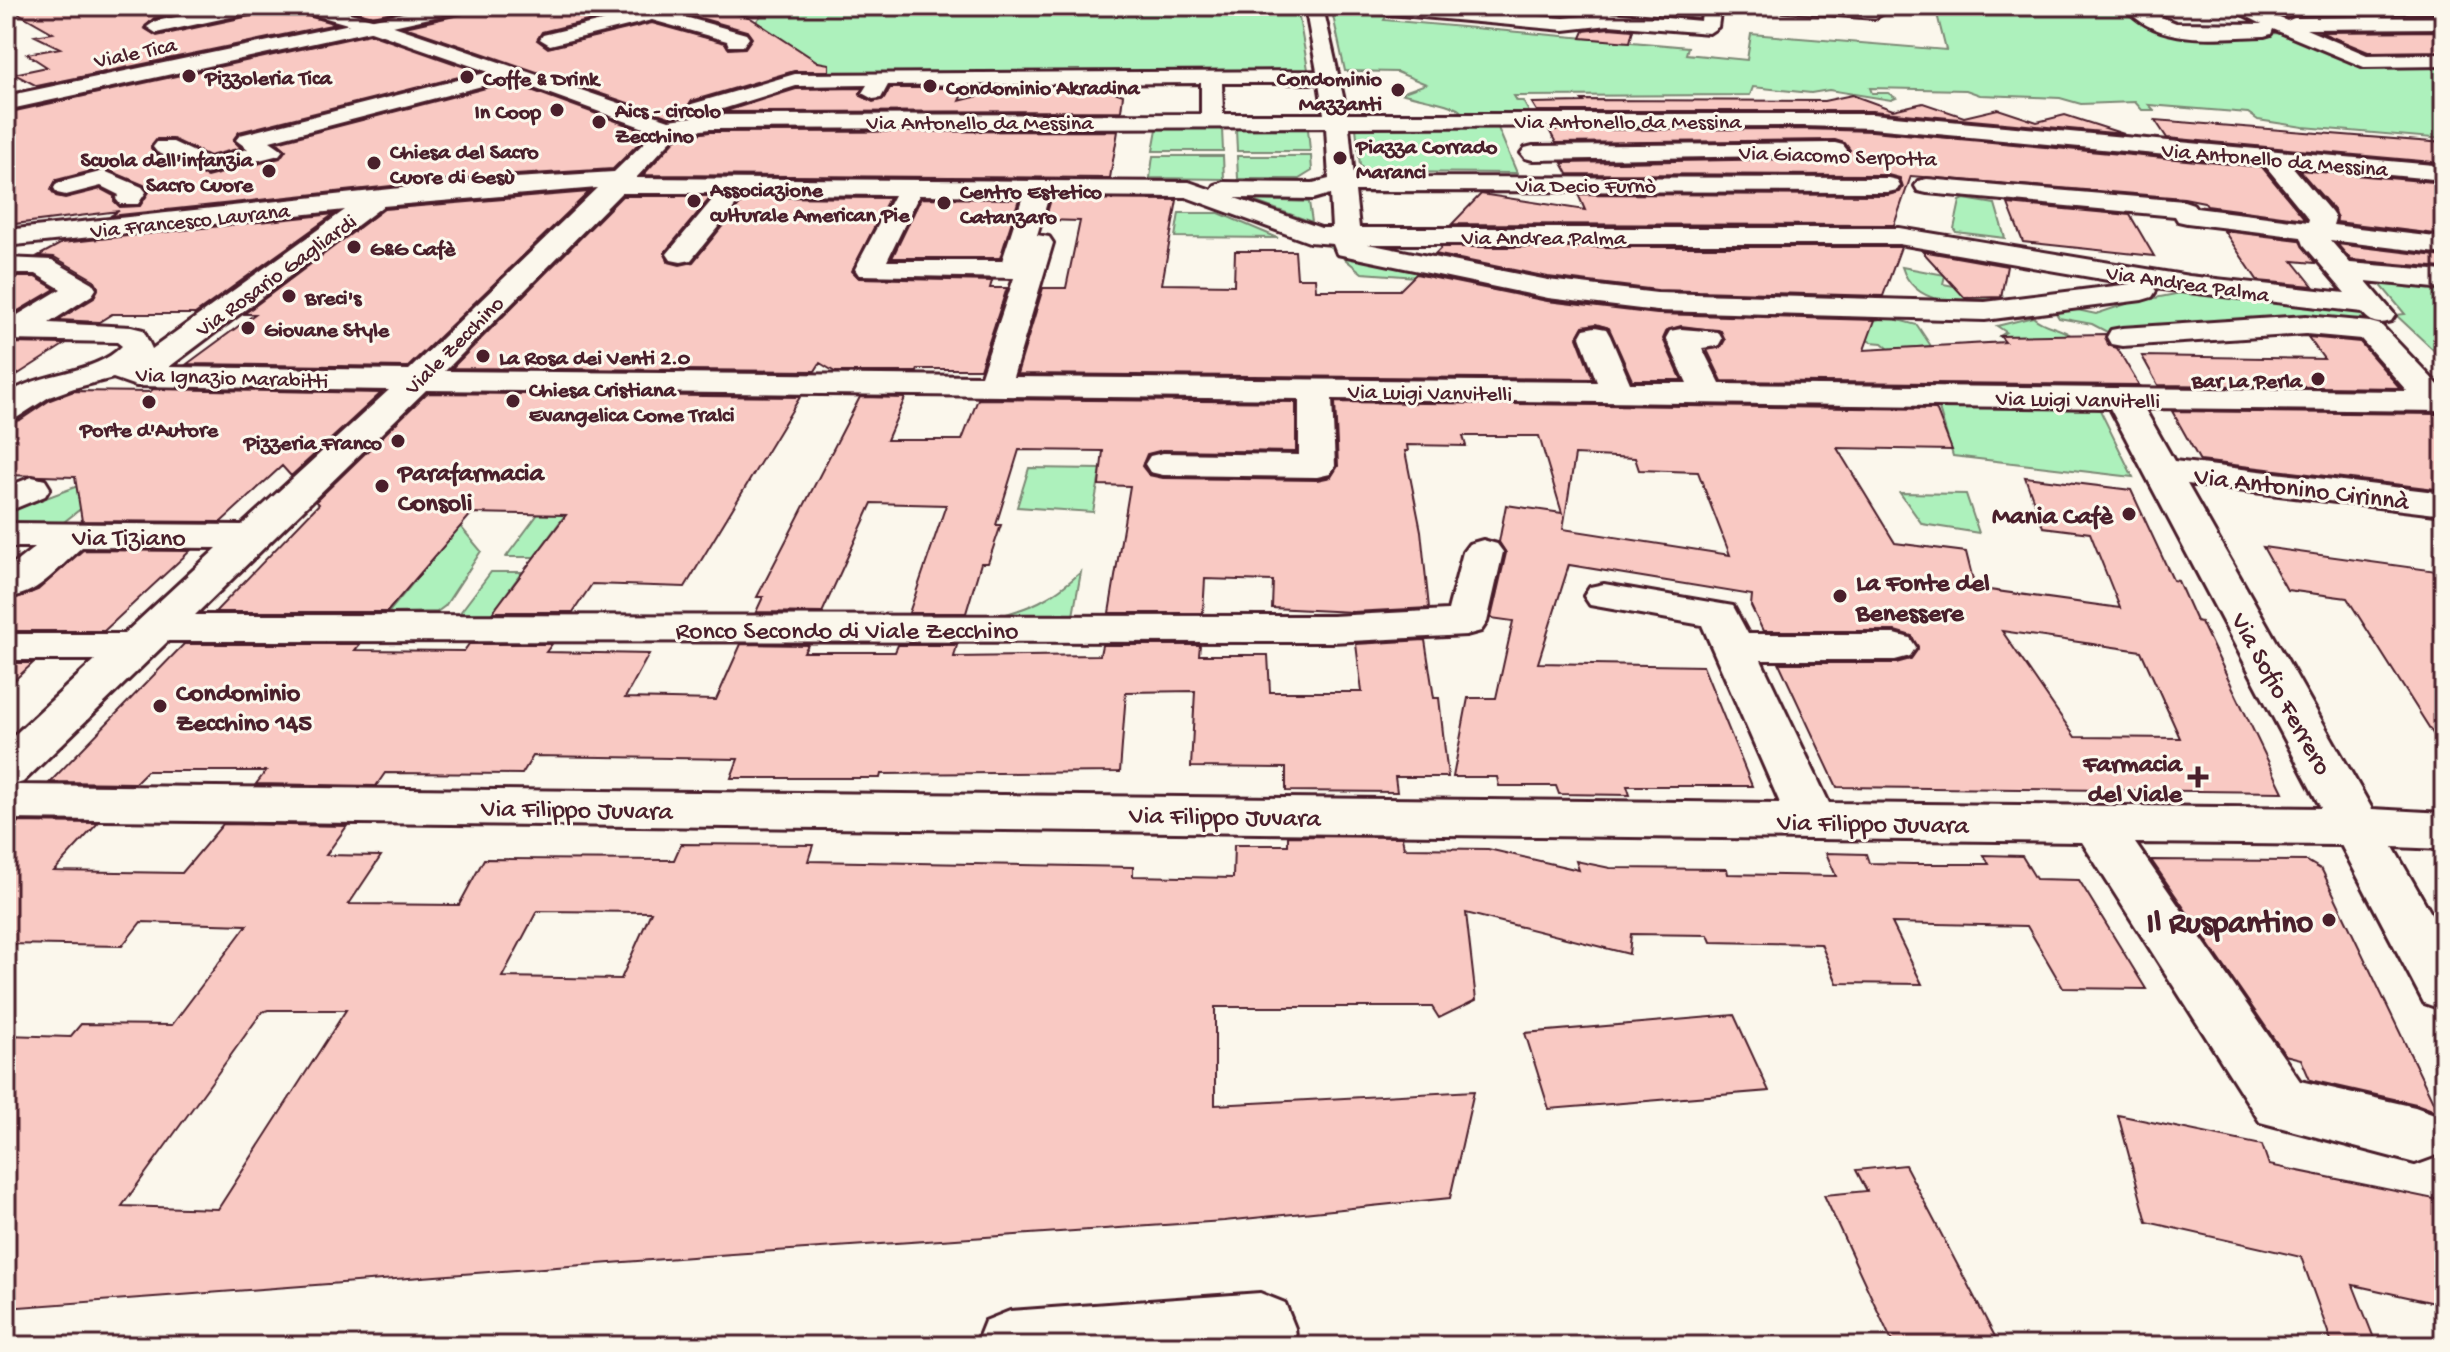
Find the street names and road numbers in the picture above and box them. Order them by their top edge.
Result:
street label: Viale Tica [91,33,180,77]
street label: Via Antonello da Messina [1514,111,1742,137]
street label: Via Antonello da Messina [866,112,1094,138]
street label: Via Antonello da Messina [2159,139,2390,185]
street label: Via Giacomo Serpotta [1737,142,1938,174]
street label: Via Decio Furnò [1515,175,1656,201]
street label: Via Francesco Laurana [88,199,292,246]
street label: Via Rosario Gagliardi [191,210,363,345]
street label: Via Andrea Palma [1461,227,1627,253]
street label: Via Andrea Palma [2103,262,2271,310]
street label: Viale Zecchino [400,292,511,403]
street label: Via Ignazio Marabitti [134,364,329,396]
street label: Via Luigi Vanvitelli [1347,381,1512,409]
street label: Via Luigi Vanvitelli [1995,388,2160,416]
street label: Via Antonino Cirinnà [2191,463,2412,520]
street label: Via Tiziano [71,525,186,556]
street label: Via Sofio Ferrero [2221,608,2336,782]
street label: Ronco Secondo di Viale Zecchino [675,618,1019,649]
street label: Via Filippo Juvara [480,795,675,830]
street label: Via Filippo Juvara [1128,802,1323,837]
street label: Via Filippo Juvara [1776,809,1971,844]

